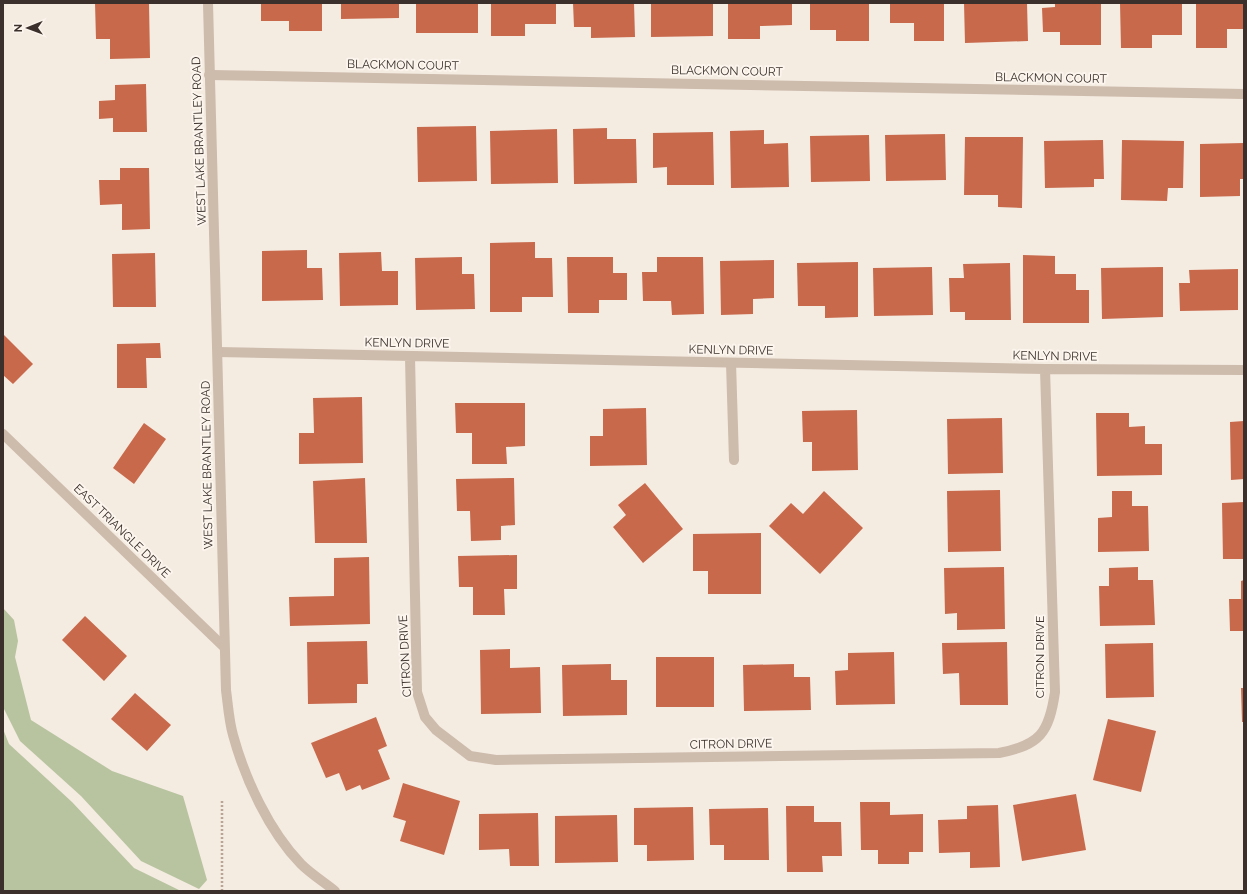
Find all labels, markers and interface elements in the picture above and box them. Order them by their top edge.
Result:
north arrow [8,8,48,48]
text: N [12,24,25,32]
street label: WEST LAKE BRANTLEY ROAD [189,56,209,226]
street label: BLACKMON COURT [347,57,460,73]
street label: BLACKMON COURT [671,63,784,79]
street label: BLACKMON COURT [995,70,1108,86]
street label: KENLYN DRIVE [364,335,450,351]
street label: KENLYN DRIVE [688,342,774,358]
street label: KENLYN DRIVE [1012,348,1098,364]
street label: WEST LAKE BRANTLEY ROAD [199,380,215,549]
street label: EAST TRIANGLE DRIVE [71,481,173,581]
street label: CITRON DRIVE [396,614,414,698]
street label: CITRON DRIVE [1033,616,1047,698]
street label: CITRON DRIVE [690,736,772,752]

